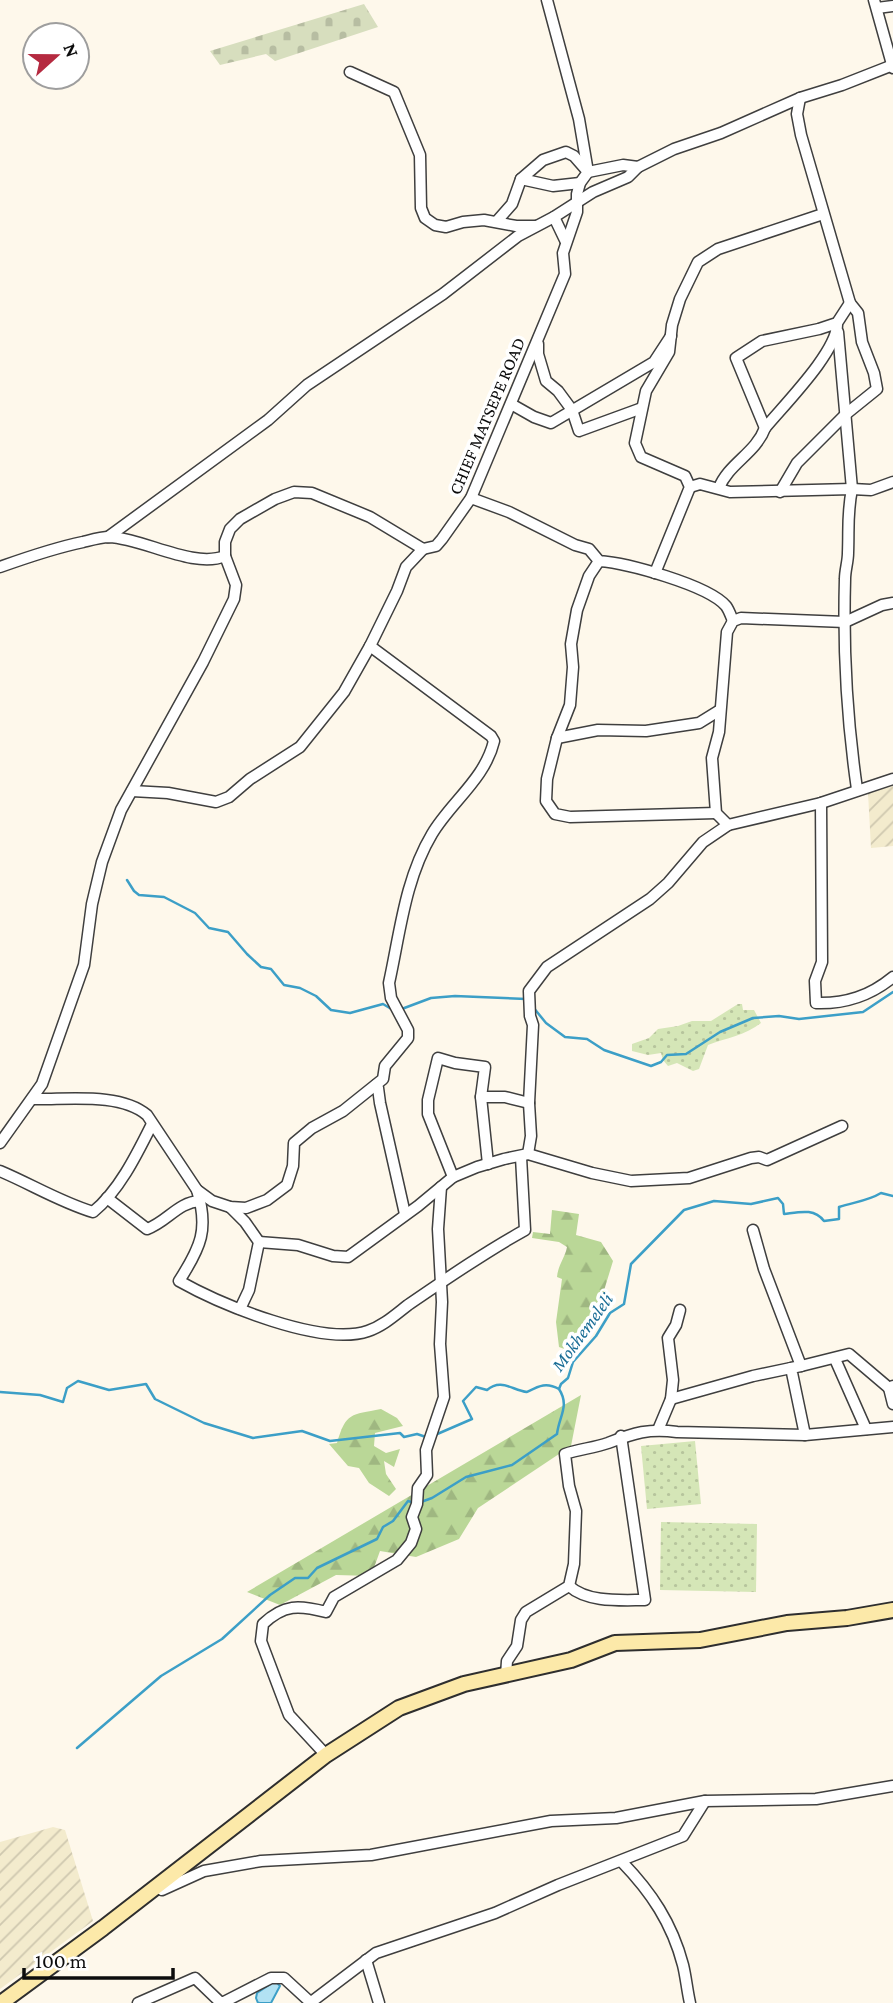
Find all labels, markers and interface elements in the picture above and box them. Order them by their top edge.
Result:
north arrow [21,21,91,91]
text: N [59,40,84,60]
street label: CHIEF MATSEPE ROAD [445,334,529,498]
water label: Mokhemeleli [546,1288,618,1376]
scale bar [24,1937,173,1981]
text: 100 m [35,1949,87,1973]

